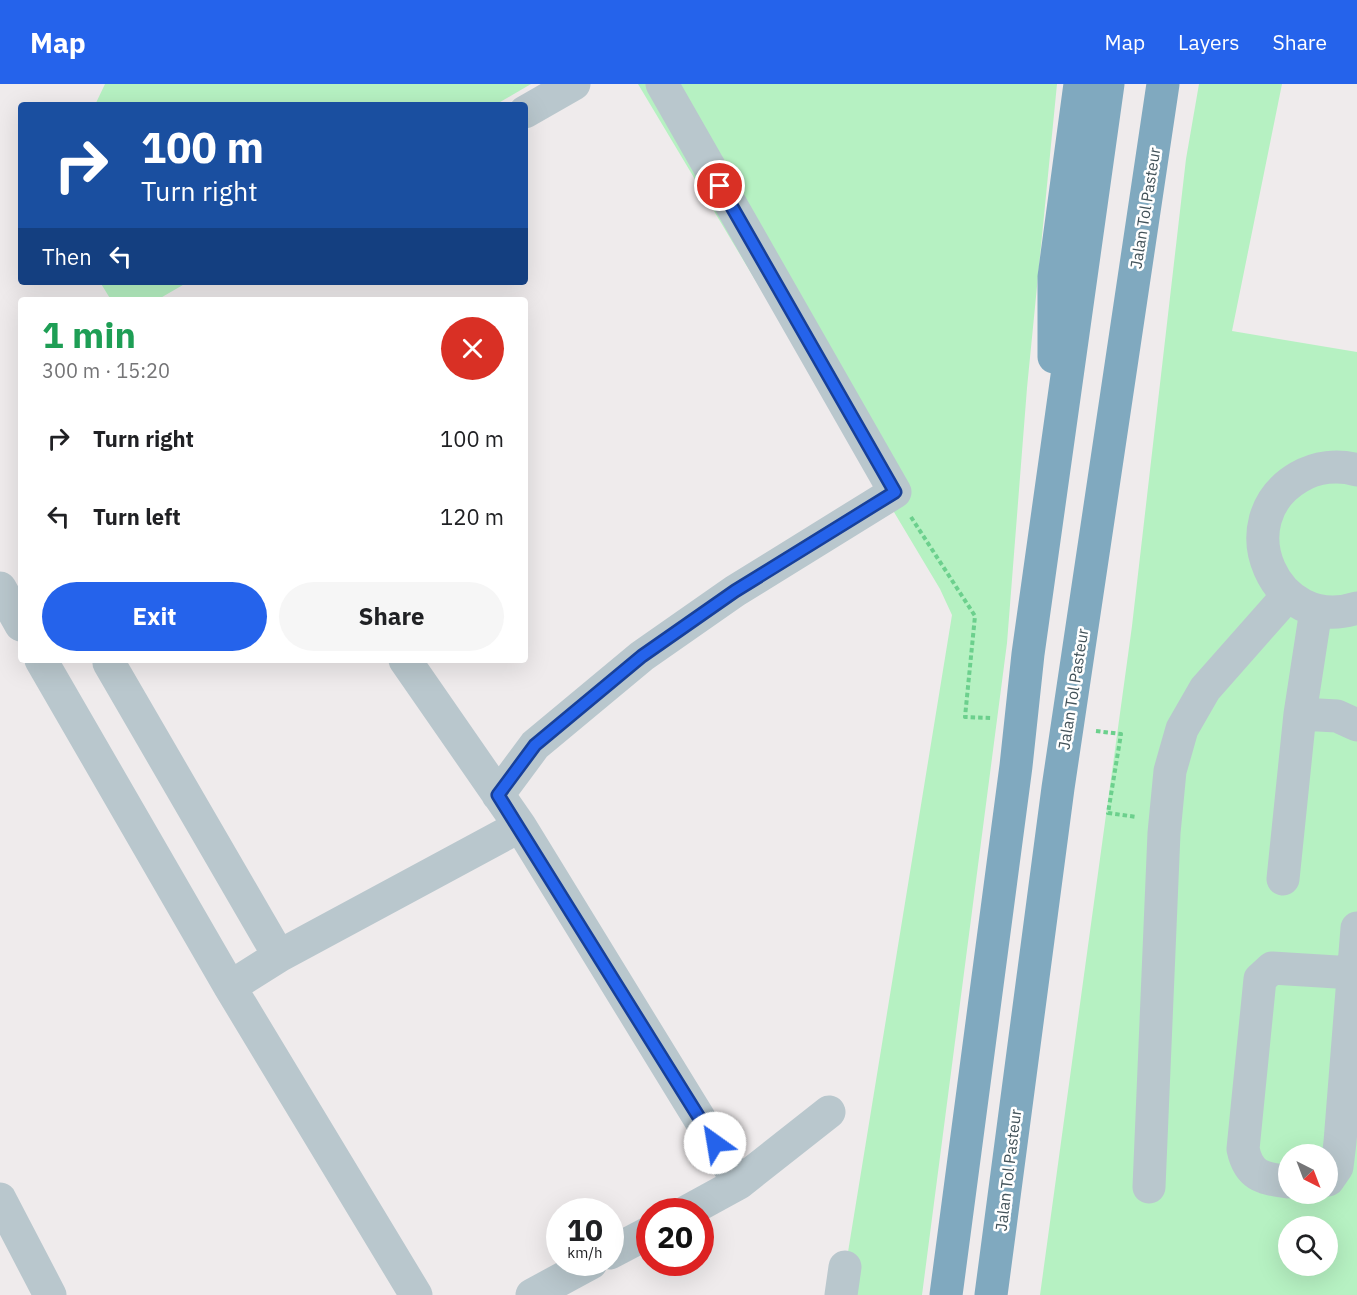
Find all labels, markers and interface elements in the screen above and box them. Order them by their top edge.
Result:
text: Map [30,24,86,61]
text: Map [1105,28,1145,56]
text: Layers [1178,28,1240,56]
text: Share [1273,28,1327,56]
text: 100 m [141,120,264,175]
icon: right [42,126,120,204]
street label: Jalan Tol Pasteur [1126,146,1164,270]
pin [694,160,745,211]
icon: arrive [703,169,736,202]
text: Turn right [141,173,258,208]
icon: left [104,240,137,273]
text: Then [42,242,92,271]
text: 1 min [42,311,136,358]
button: close [441,317,504,380]
text: 300 m · 15:20 [42,357,170,384]
icon: right [42,422,75,455]
text: Turn right [93,424,194,453]
text: 100 m [440,424,504,453]
icon: left [42,500,75,533]
text: Turn left [93,502,181,531]
text: 120 m [440,502,504,531]
button: Exit [42,582,267,651]
button: Share [279,582,504,651]
street label: Jalan Tol Pasteur [1054,627,1092,751]
street label: Jalan Tol Pasteur [991,1108,1025,1232]
position arrow [683,1111,747,1175]
north arrow [1278,1144,1338,1204]
map controls [1278,1144,1338,1276]
speed limit sign: 20 [636,1198,714,1276]
text: 10 [567,1210,603,1249]
button: search [1278,1216,1338,1276]
text: km/h [567,1243,603,1262]

